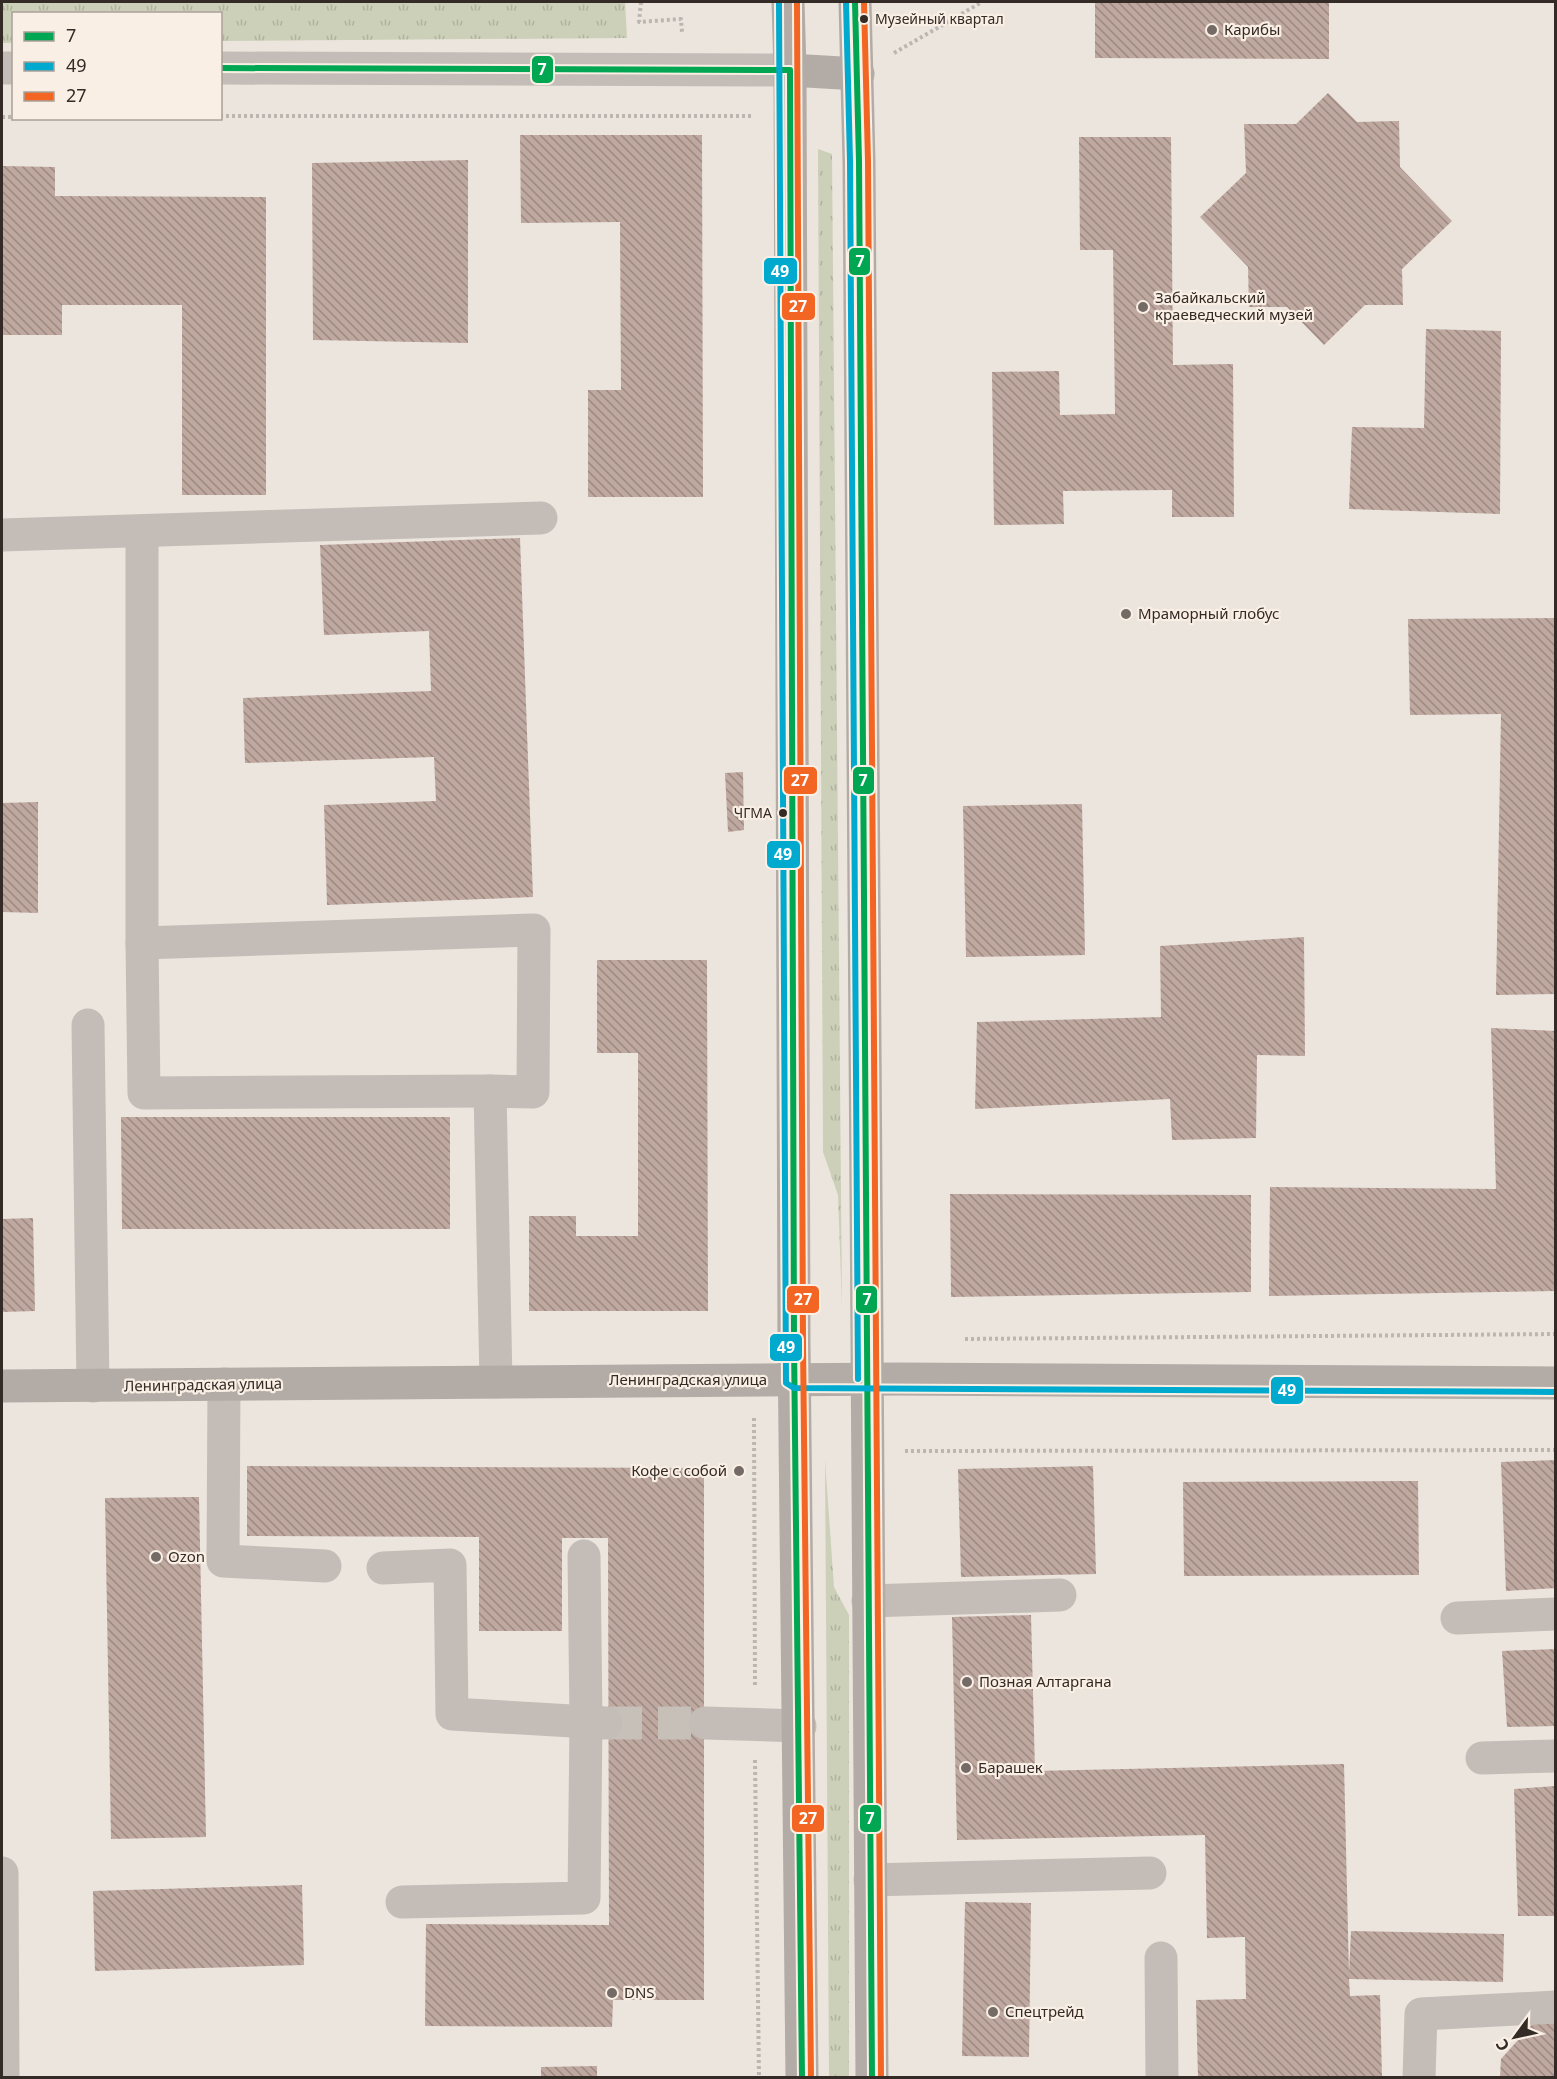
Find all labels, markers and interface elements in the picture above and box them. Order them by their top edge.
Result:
place label: Музейный квартал [875,9,1004,28]
legend [12,12,222,120]
marker: Музейный квартал [858,13,870,25]
place label: Карибы [1224,19,1280,39]
text: 7 [66,23,76,47]
marker: Карибы [1205,23,1219,37]
text: 49 [66,53,87,77]
line badge: 7 [531,55,554,84]
text: 7 [537,58,547,80]
text: 27 [66,83,87,107]
line badge: 7 [848,247,871,276]
text: 7 [855,250,865,272]
line badge: 49 [763,257,798,285]
text: 49 [771,260,789,282]
place label: Забайкальский краеведческий музей [1155,287,1313,324]
line badge: 27 [781,292,816,321]
text: 27 [789,295,807,317]
marker: Забайкальский краеведческий музей [1136,300,1150,314]
place label: Мраморный глобус [1138,603,1279,623]
marker: Мраморный глобус [1119,607,1133,621]
line badge: 27 [783,766,818,795]
line badge: 7 [852,766,875,795]
text: 27 [791,769,809,791]
text: 7 [858,769,868,791]
place label: ЧГМА [734,803,772,822]
marker: ЧГМА [777,807,789,819]
line badge: 49 [766,840,801,869]
text: 49 [774,843,792,865]
line badge: 27 [786,1285,820,1314]
line badge: 7 [855,1285,878,1314]
text: 27 [794,1288,812,1310]
text: 7 [862,1288,872,1310]
line badge: 49 [769,1333,803,1362]
text: 49 [777,1336,795,1358]
street label: Ленинградская улица [609,1369,767,1389]
street label: Ленинградская улица [124,1373,282,1395]
line badge: 49 [1270,1376,1304,1405]
text: 49 [1278,1379,1296,1401]
place label: Кофе с собой [631,1460,727,1480]
marker: Кофе с собой [732,1464,746,1478]
place label: Ozon [168,1546,205,1566]
marker: Ozon [149,1550,163,1564]
place label: Позная Алтаргана [979,1671,1112,1691]
marker: Позная Алтаргана [960,1675,974,1689]
place label: Барашек [978,1757,1043,1777]
marker: Барашек [959,1761,973,1775]
line badge: 27 [791,1804,825,1833]
line badge: 7 [859,1804,882,1833]
text: 27 [799,1807,817,1829]
text: 7 [865,1807,875,1829]
place label: DNS [624,1982,655,2002]
marker: DNS [605,1986,619,2000]
place label: Спецтрейд [1005,2001,1084,2021]
marker: Спецтрейд [986,2005,1000,2019]
north arrow [1485,2007,1545,2067]
text: С [1490,2035,1514,2055]

